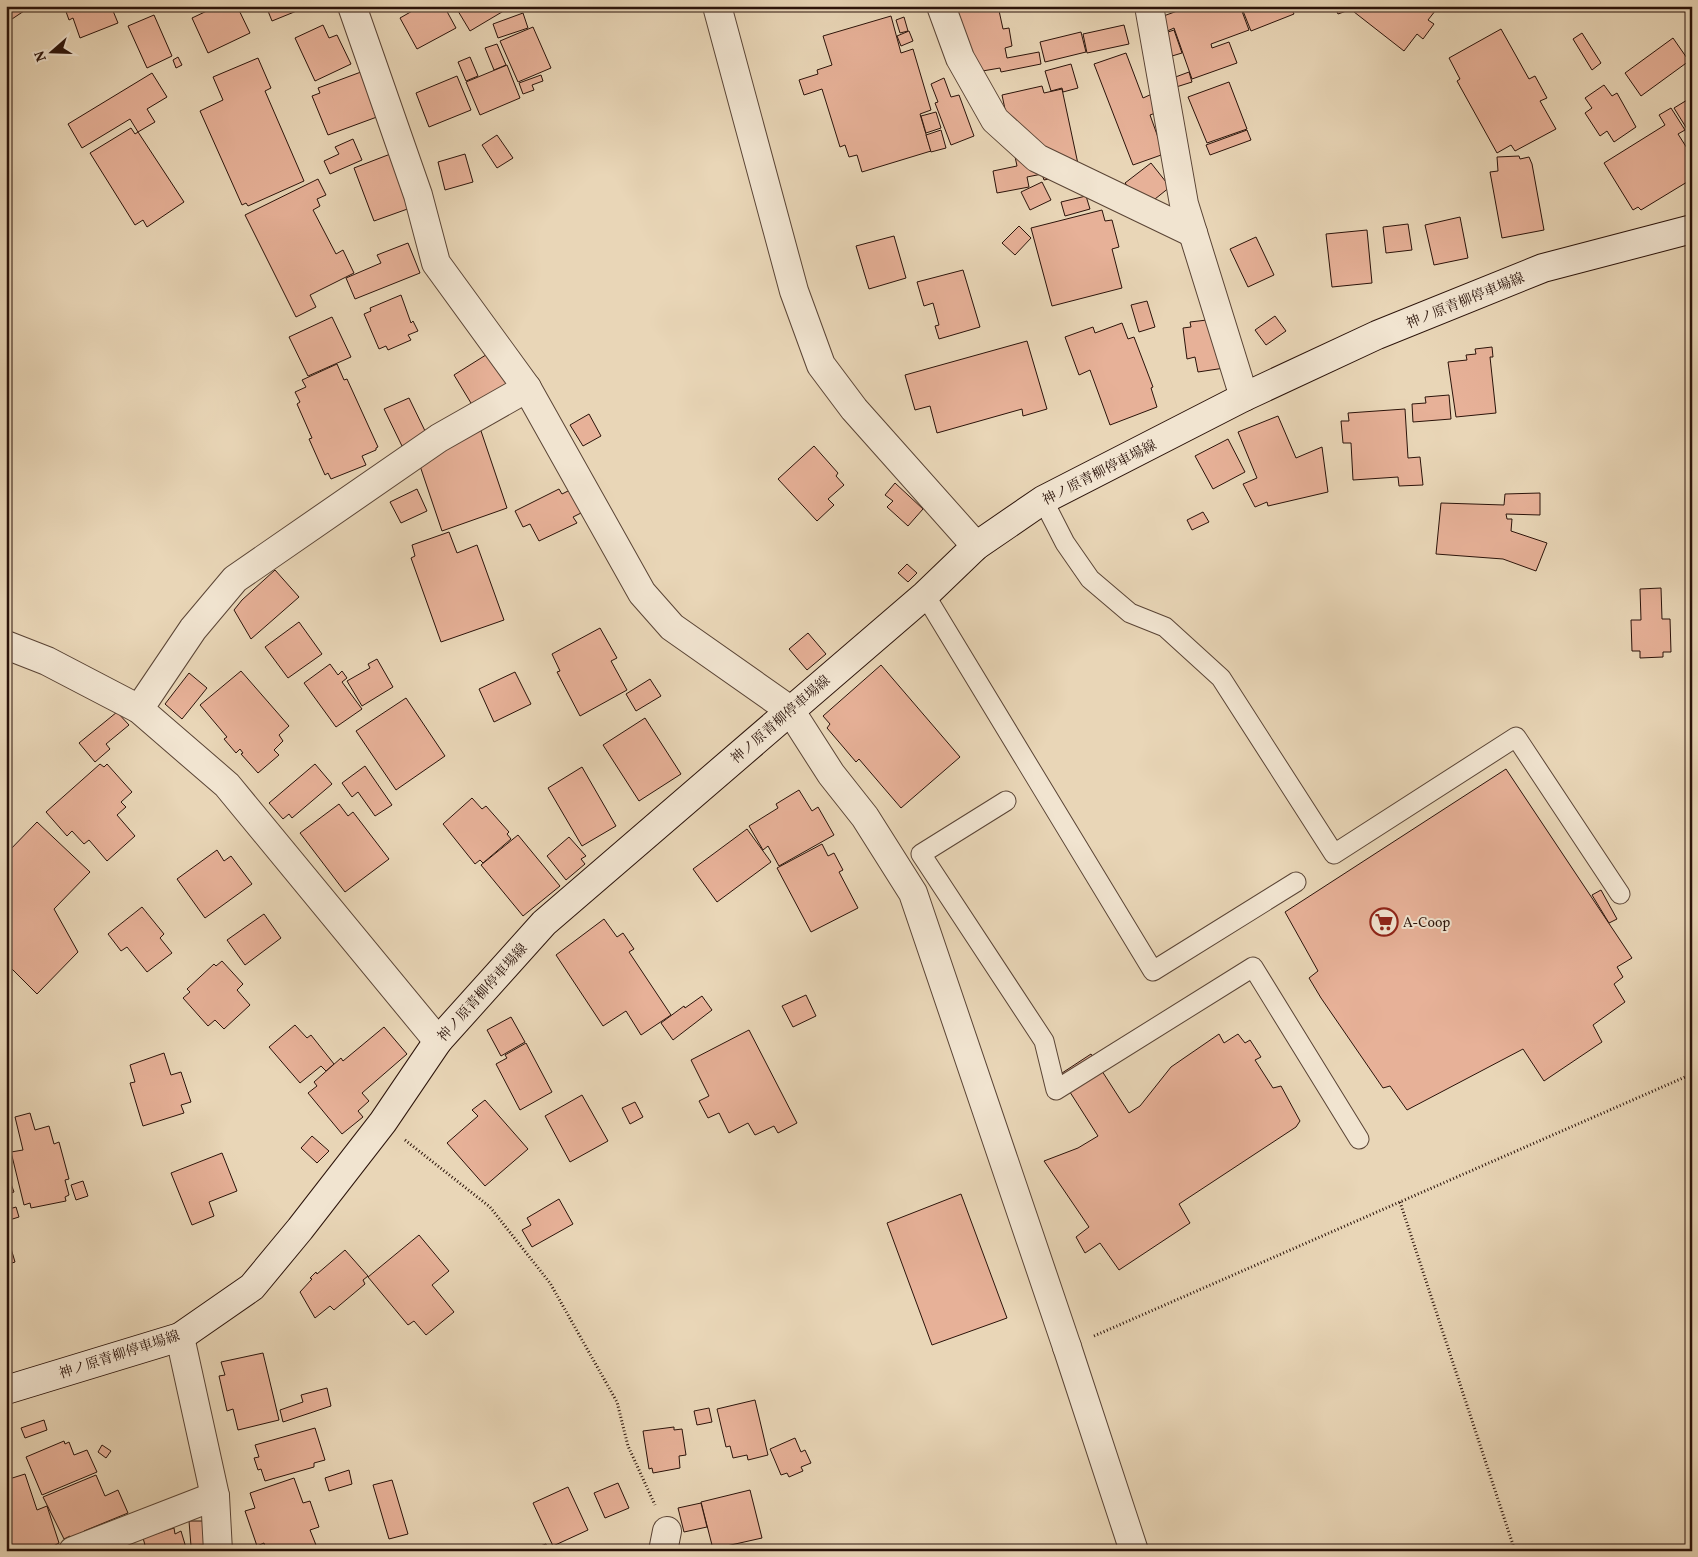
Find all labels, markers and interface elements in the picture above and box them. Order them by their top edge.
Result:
north arrow [28,28,78,78]
text: N [31,48,52,64]
street label: 神ノ原青柳停車場線 [1404,269,1528,334]
street label: 神ノ原青柳停車場線 [1039,436,1160,510]
street label: 神ノ原青柳停車場線 [727,672,835,769]
supermarket icon: A-Coop [1369,907,1399,937]
place label: A-Coop [1403,914,1450,933]
street label: 神ノ原青柳停車場線 [434,940,532,1046]
street label: 神ノ原青柳停車場線 [57,1327,182,1384]

